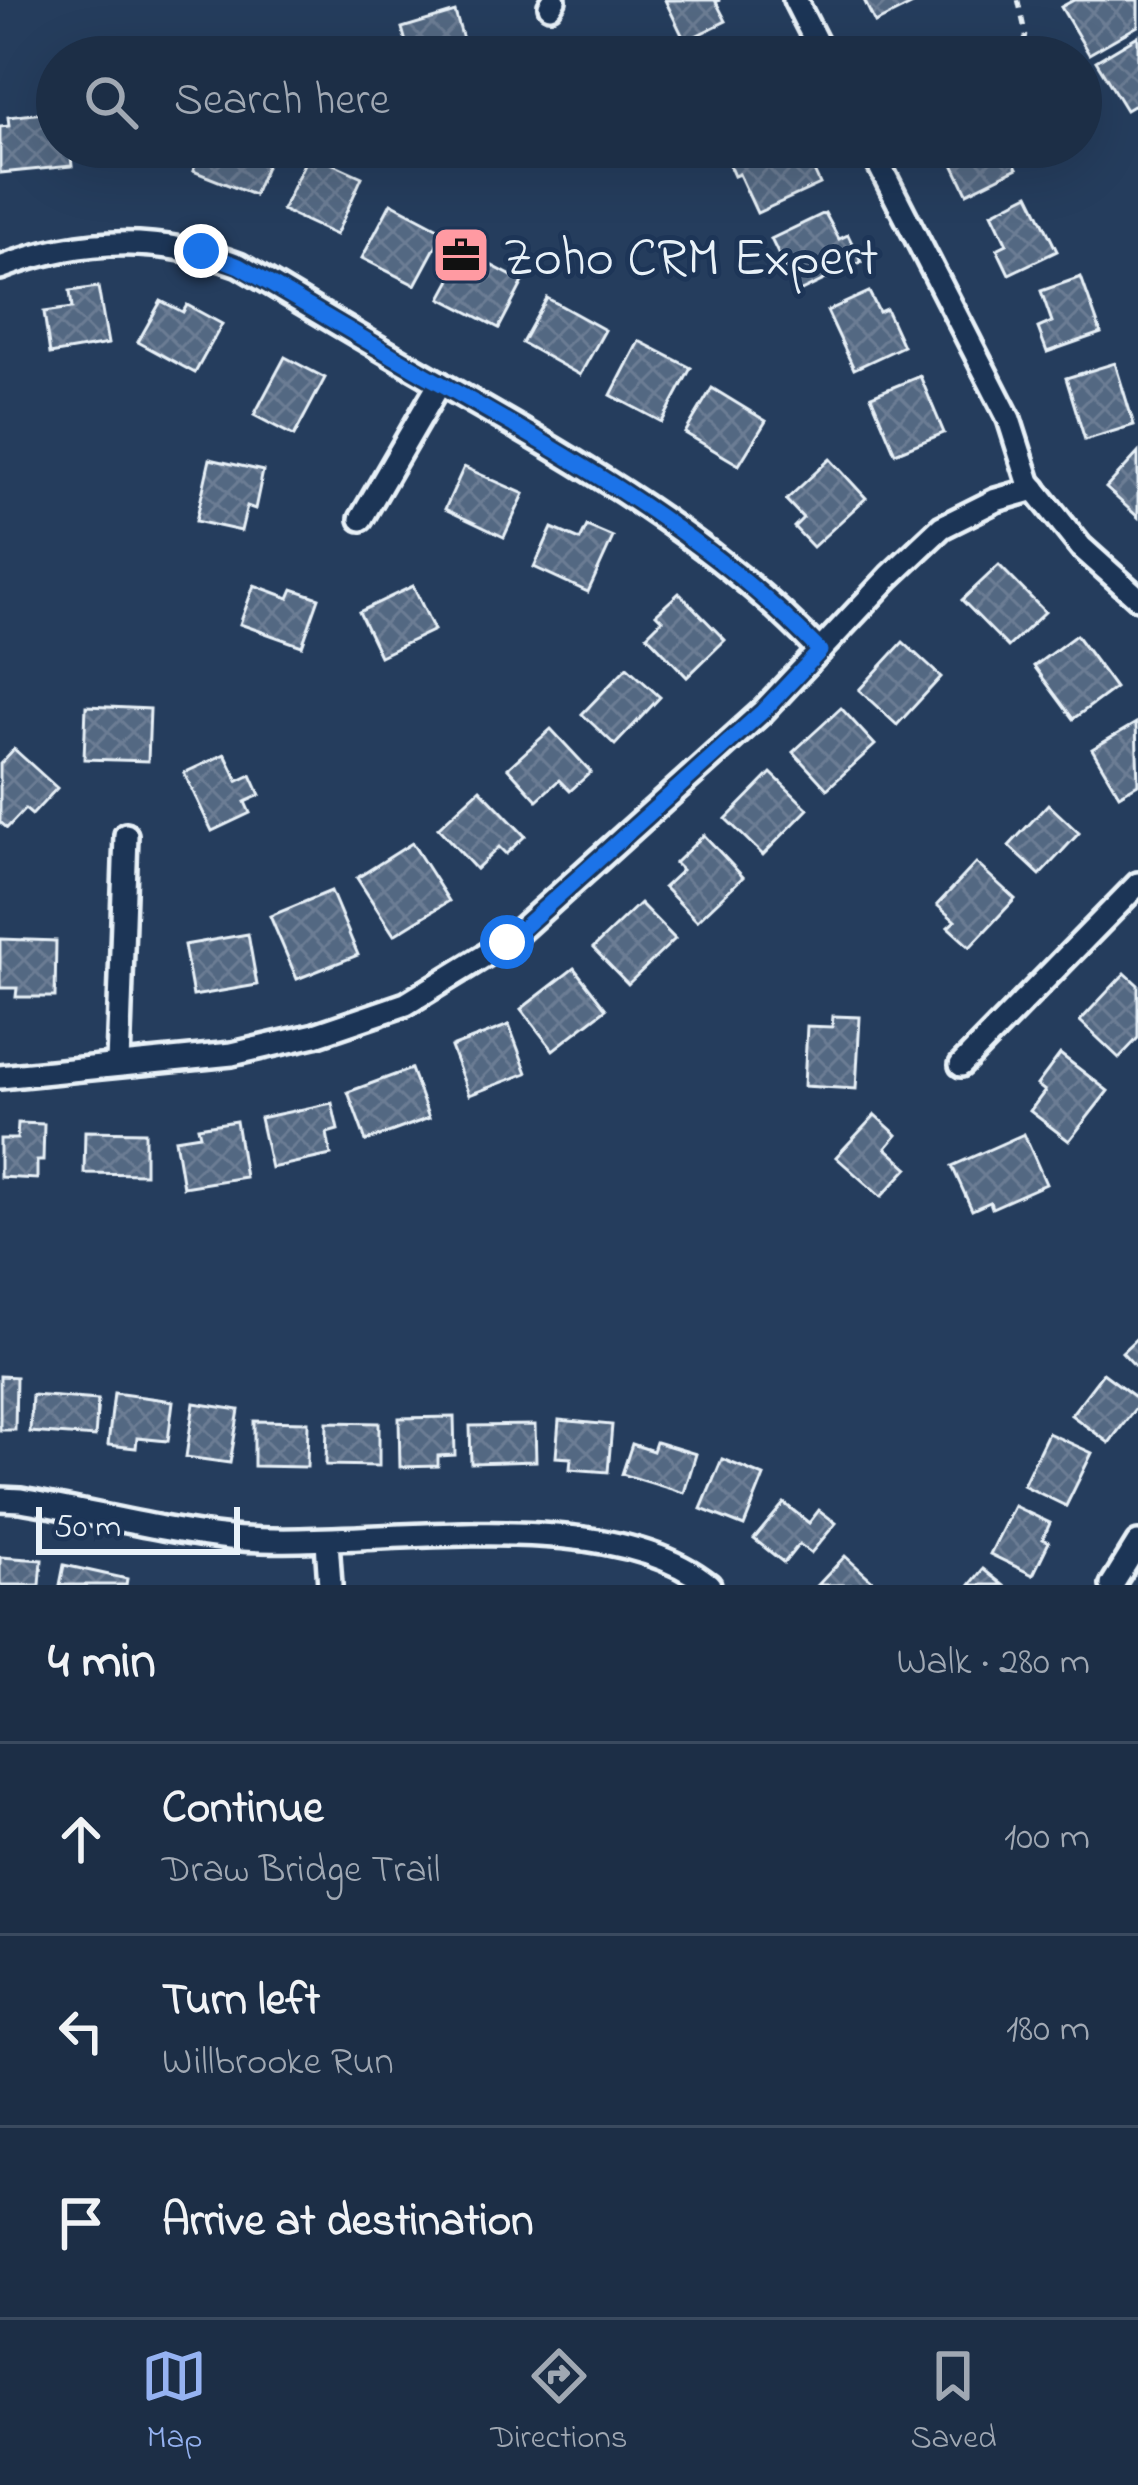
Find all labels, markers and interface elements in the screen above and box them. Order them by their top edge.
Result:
search box [36,36,1102,168]
icon: search [78,69,144,135]
text: Search here [174,69,390,135]
place label: Zoho CRM Expert [503,222,879,300]
route end [174,224,228,278]
office icon: Zoho CRM Expert [430,224,492,286]
route start [480,915,534,969]
scale bar [36,1501,240,1554]
text: 50 m [54,1504,121,1552]
text: 4 min [48,1626,156,1701]
text: Walk · 280 m [896,1635,1090,1692]
text: Continue [162,1777,323,1843]
icon: ahead [48,1806,114,1872]
text: 100 m [1004,1810,1090,1867]
text: Draw Bridge Trail [162,1843,440,1900]
text: Turn left [162,1969,320,2035]
icon: left [48,1998,114,2064]
text: 180 m [1006,2002,1090,2059]
text: Willbrooke Run [162,2035,394,2092]
icon: arrive [48,2190,114,2256]
text: Arrive at destination [162,2190,533,2256]
tab: Map [141,2343,207,2463]
tab: Directions [490,2343,628,2463]
tab: Saved [910,2343,997,2463]

